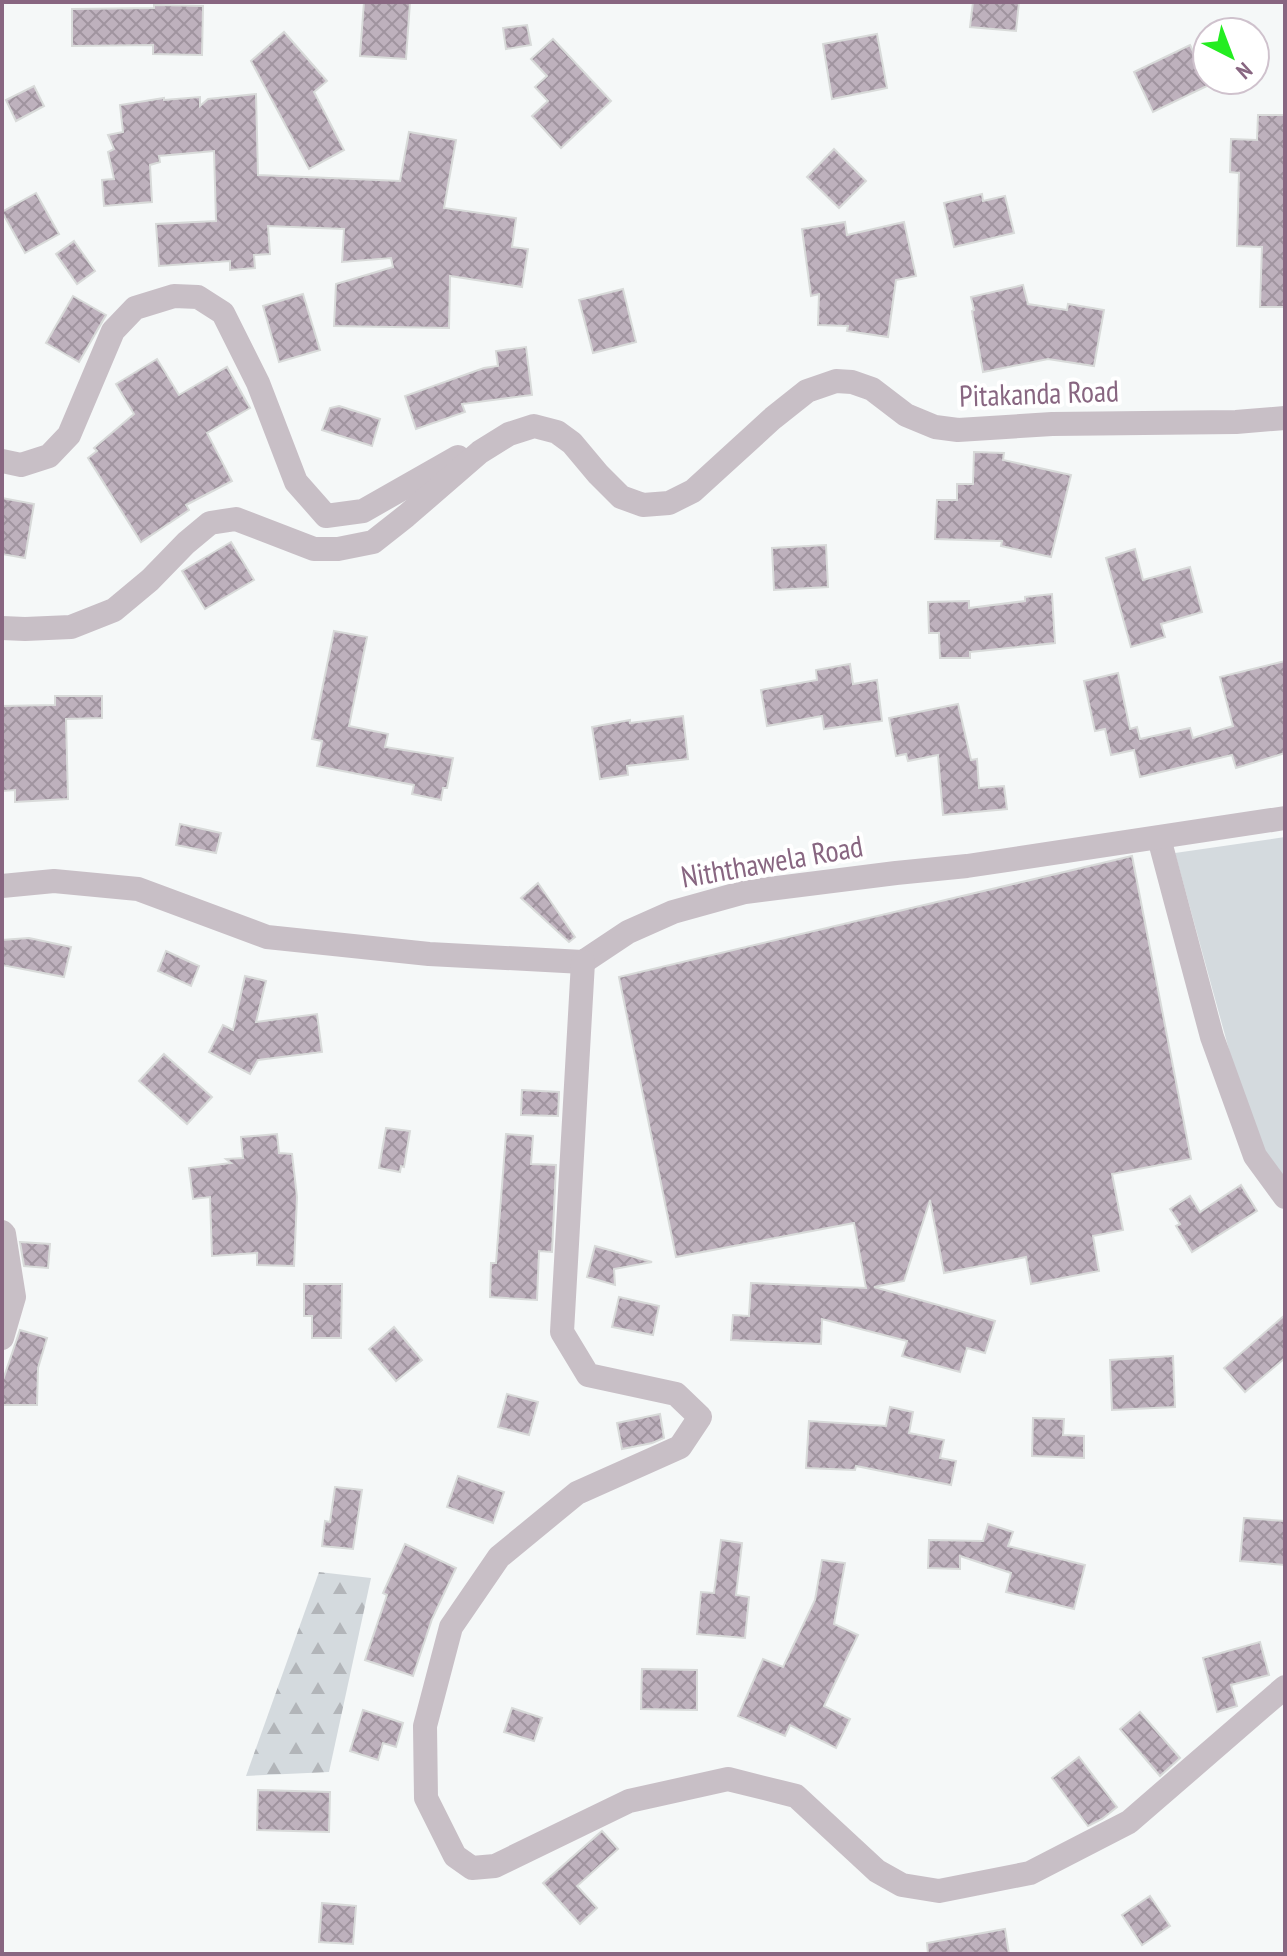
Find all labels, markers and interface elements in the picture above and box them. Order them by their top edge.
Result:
north arrow [1191,16,1271,96]
text: N [1231,56,1258,85]
street label: Pitakanda Road [958,370,1119,415]
street label: Niththawela Road [678,825,866,896]

